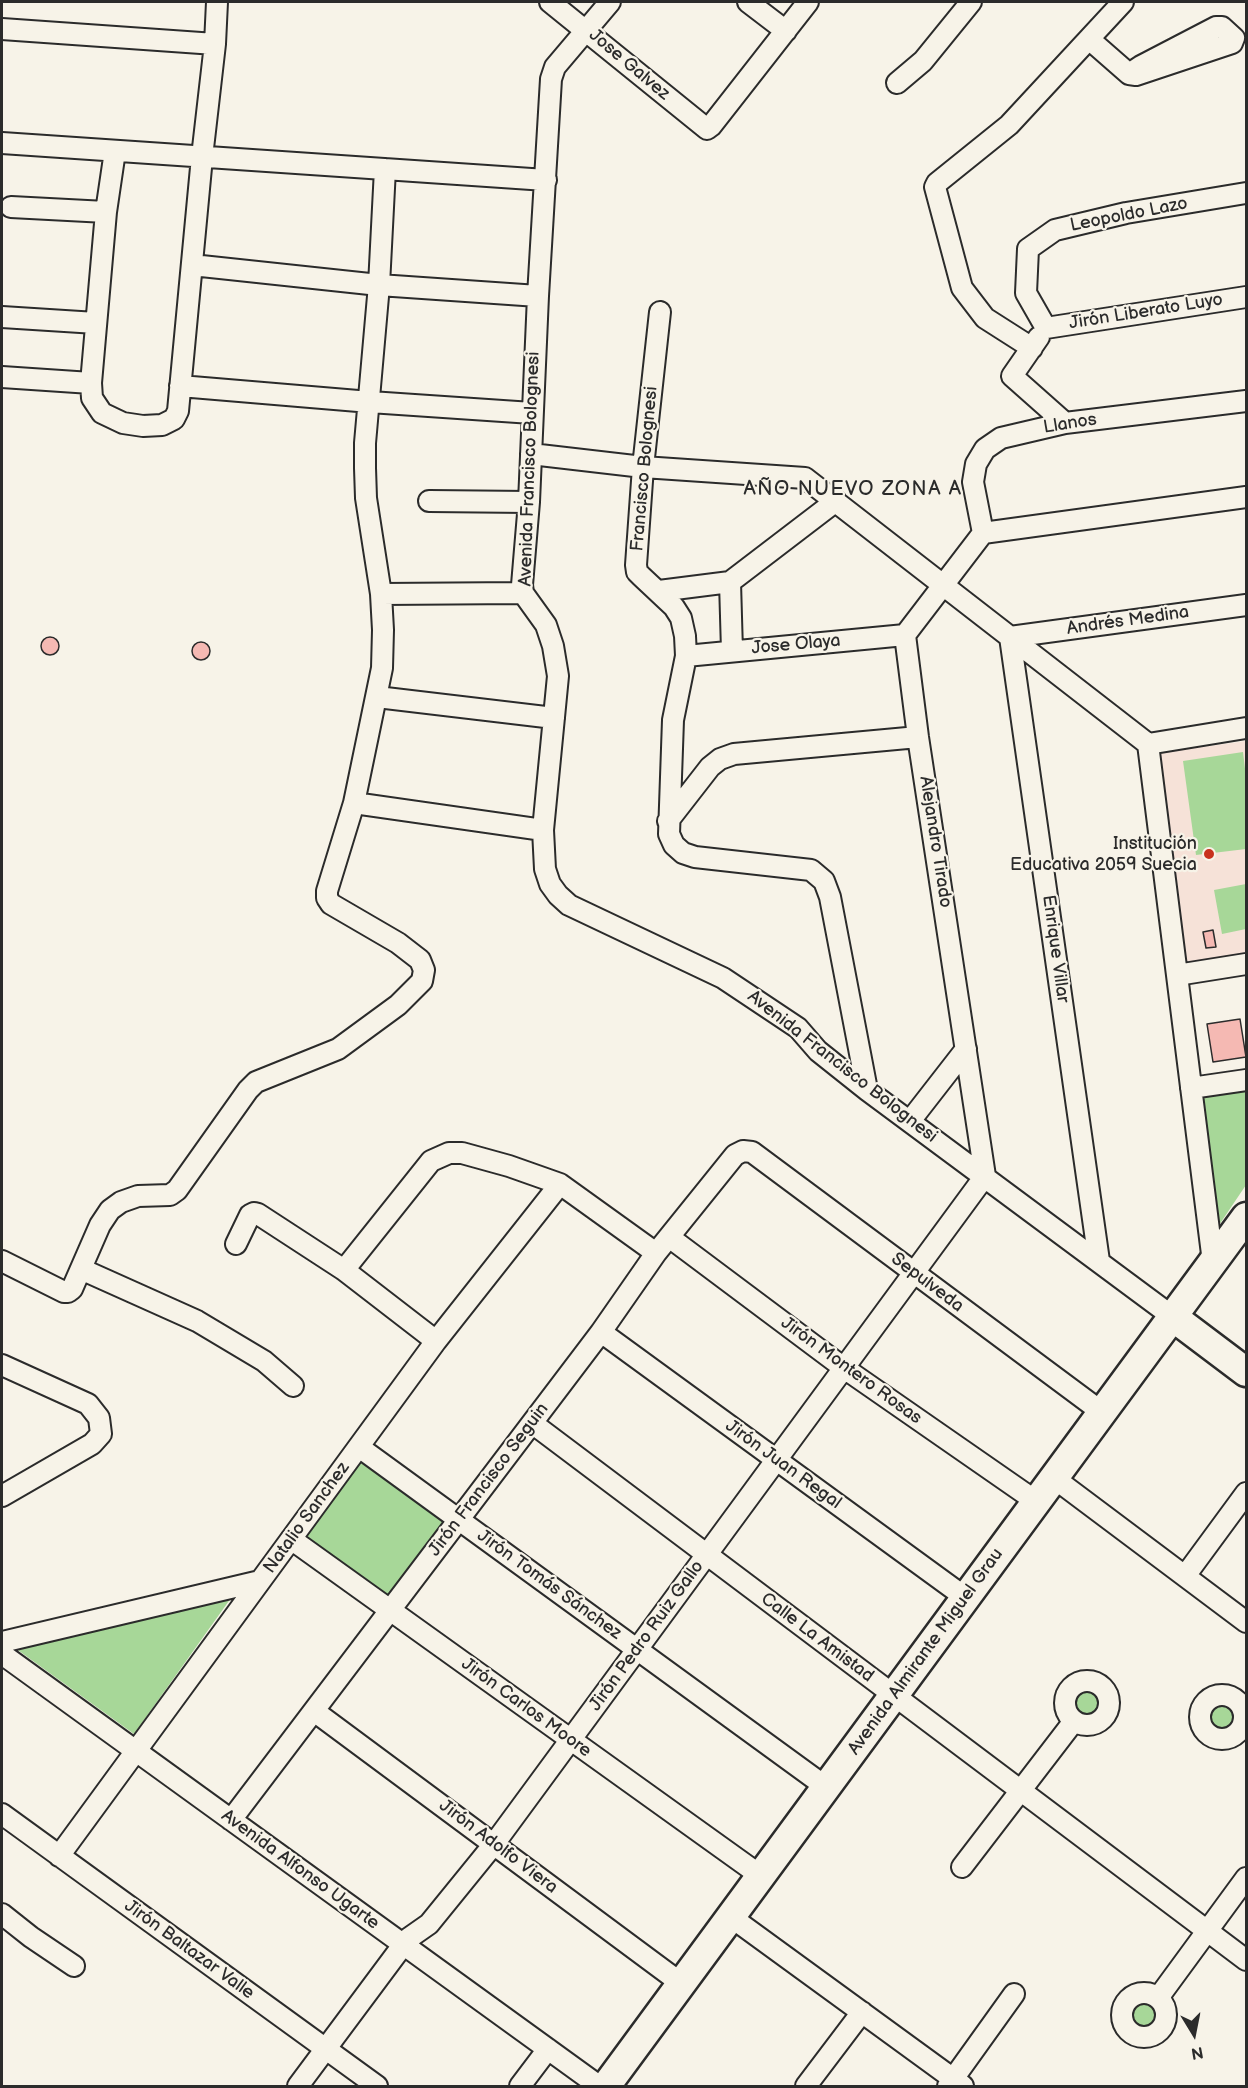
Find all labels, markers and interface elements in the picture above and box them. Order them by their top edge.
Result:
street label: Jose Galvez [584,25,674,105]
street label: Leopoldo Lazo [1068,193,1190,237]
street label: Jirón Liberato Luyo [1068,289,1224,335]
street label: Avenida Francisco Bolognesi [515,351,545,587]
street label: Francisco Bolognesi [627,386,663,552]
street label: Llanos [1042,409,1098,439]
district label: AÑO NUEVO ZONA A [744,478,962,502]
street label: Andrés Medina [1065,602,1191,640]
street label: Jose Olaya [751,630,841,660]
street label: Alejandro Tirado [914,775,956,909]
place label: Institución Educativa 2059 Suecia [1010,833,1197,876]
marker: Institución Educativa 2059 Suecia [1202,847,1216,861]
street label: Enrique Villar [1037,894,1073,1004]
street label: Avenida Francisco Bolognesi [743,986,941,1148]
street label: Sepulveda [886,1249,968,1317]
street label: Jirón Montero Rosas [776,1313,926,1429]
street label: Jirón Francisco Seguin [424,1399,554,1561]
street label: Jirón Juan Regal [721,1416,845,1514]
street label: Natalio Sanchez [259,1458,355,1578]
street label: Jirón Tomás Sánchez [473,1525,625,1645]
street label: Avenida Almirante Miguel Grau [844,1545,1008,1759]
street label: Jirón Pedro Ruiz Gallo [585,1557,709,1715]
street label: Calle La Amistad [756,1589,878,1687]
street label: Jirón Carlos Moore [457,1654,595,1762]
street label: Jirón Adolfo Viera [434,1795,562,1899]
street label: Avenida Alfonso Ugarte [217,1805,383,1935]
street label: Jirón Baltazar Valle [120,1896,258,2004]
north arrow [1164,2004,1224,2064]
text: N [1190,2042,1205,2063]

